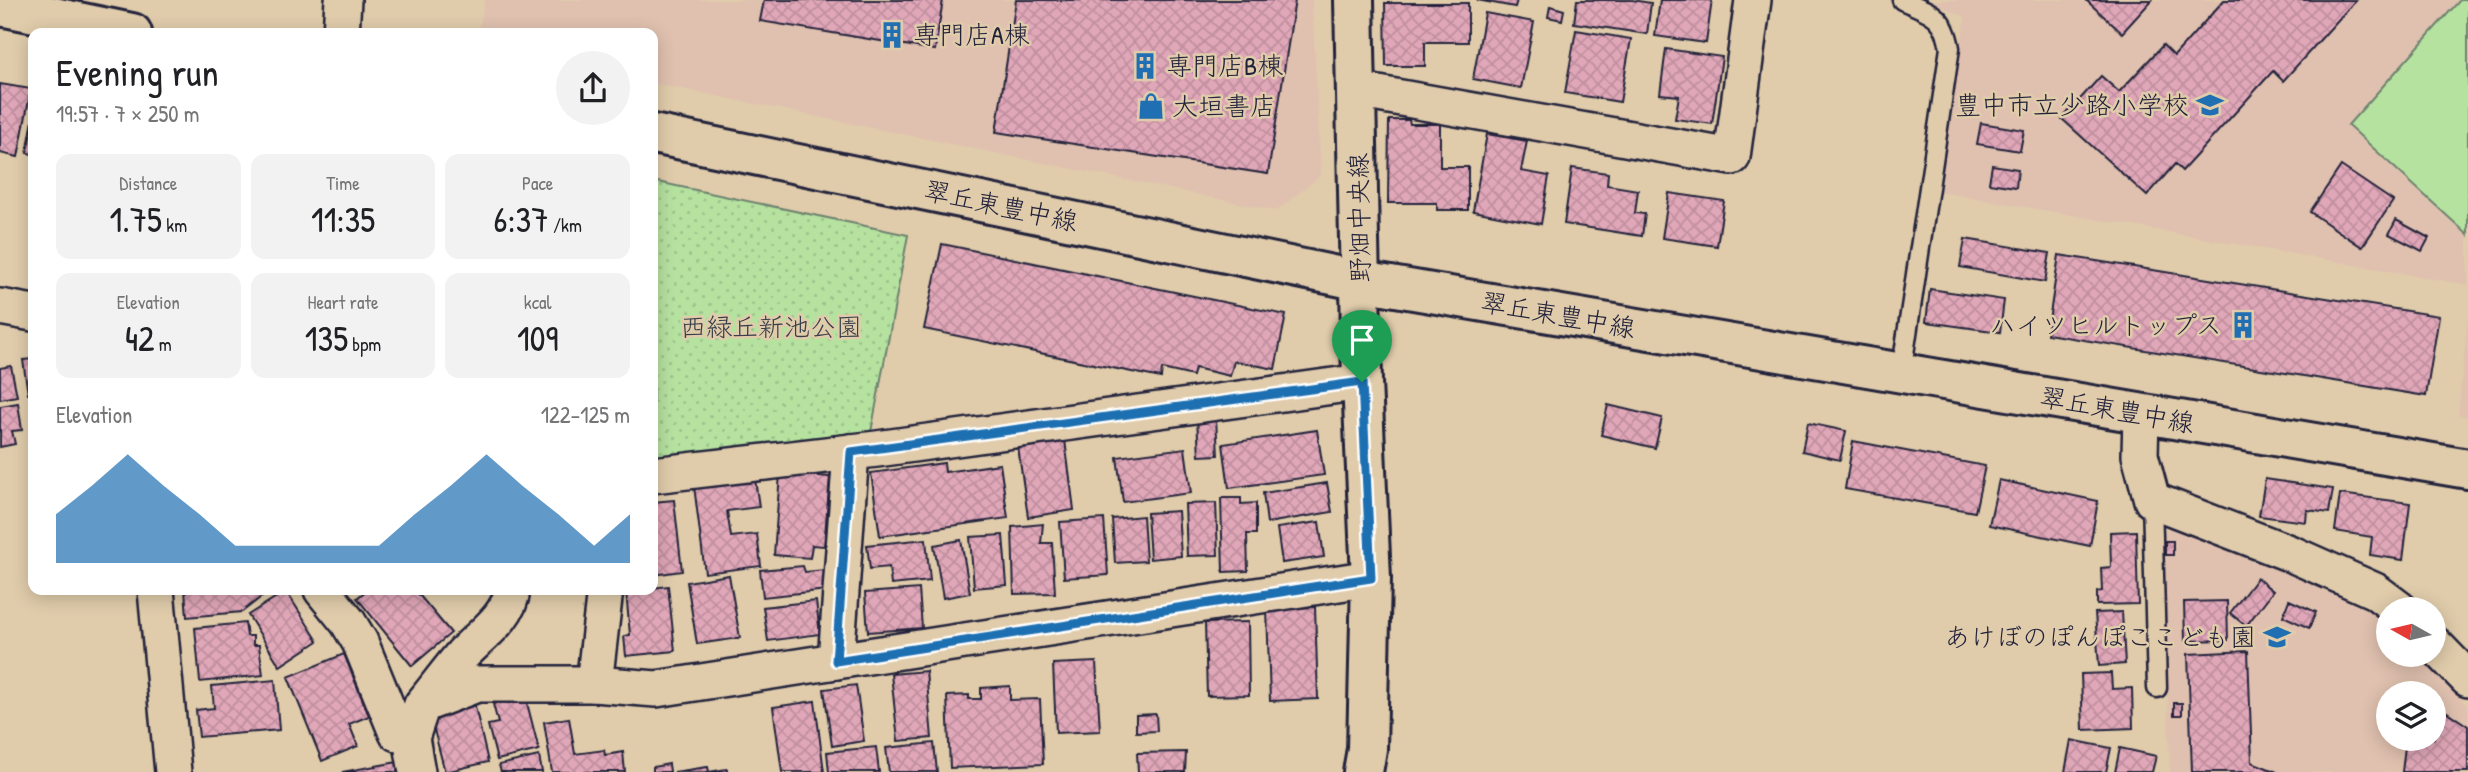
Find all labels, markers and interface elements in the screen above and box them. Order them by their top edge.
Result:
place label: 専門店A棟 [913,17,1030,52]
building icon: 専門店A棟 [877,20,907,50]
text: Evening run [56,46,219,98]
place label: 専門店B棟 [1166,48,1283,83]
button: share [556,51,630,125]
building icon: 専門店B棟 [1130,51,1160,81]
place label: 豊中市立少路小学校 [1955,87,2189,122]
place label: 大垣書店 [1172,88,1276,123]
school or university icon: 豊中市立少路小学校 [2195,90,2225,120]
shop icon: 大垣書店 [1136,91,1166,121]
text: 19:57 · 7 × 250 m [56,98,199,129]
street label: 野畑中央線 [1340,153,1377,283]
text: Distance [119,170,177,196]
text: Time [326,170,360,196]
text: Pace [522,170,553,196]
street label: 翠丘東豊中線 [921,172,1081,239]
text: 1.75 [110,196,162,243]
text: 11:35 [311,196,375,243]
text: 6:37 [494,196,549,243]
text: km [162,212,187,238]
text: /km [549,212,582,238]
street label: 翠丘東豊中線 [1478,284,1638,345]
text: Elevation [117,289,180,315]
text: Heart rate [308,289,378,315]
text: kcal [524,289,552,315]
place label: ハイツヒルトップス [1990,307,2222,342]
park label: 西緑丘新池公園 [680,309,862,344]
pin [1332,310,1392,382]
building icon: ハイツヒルトップス [2228,310,2258,340]
text: 42 [125,315,154,362]
text: 135 [305,315,348,362]
text: 109 [517,315,558,362]
icon: arrive [1343,321,1381,359]
text: m [154,331,172,357]
text: bpm [348,331,381,357]
street label: 翠丘東豊中線 [2037,379,2197,440]
text: Elevation [56,399,132,430]
text: 122–125 m [541,399,630,430]
north arrow [2376,597,2446,667]
map controls [2376,597,2446,751]
place label: あけぼのぽんぽここども園 [1944,619,2256,654]
school or university icon: あけぼのぽんぽここども園 [2262,622,2292,652]
button: layers [2376,681,2446,751]

